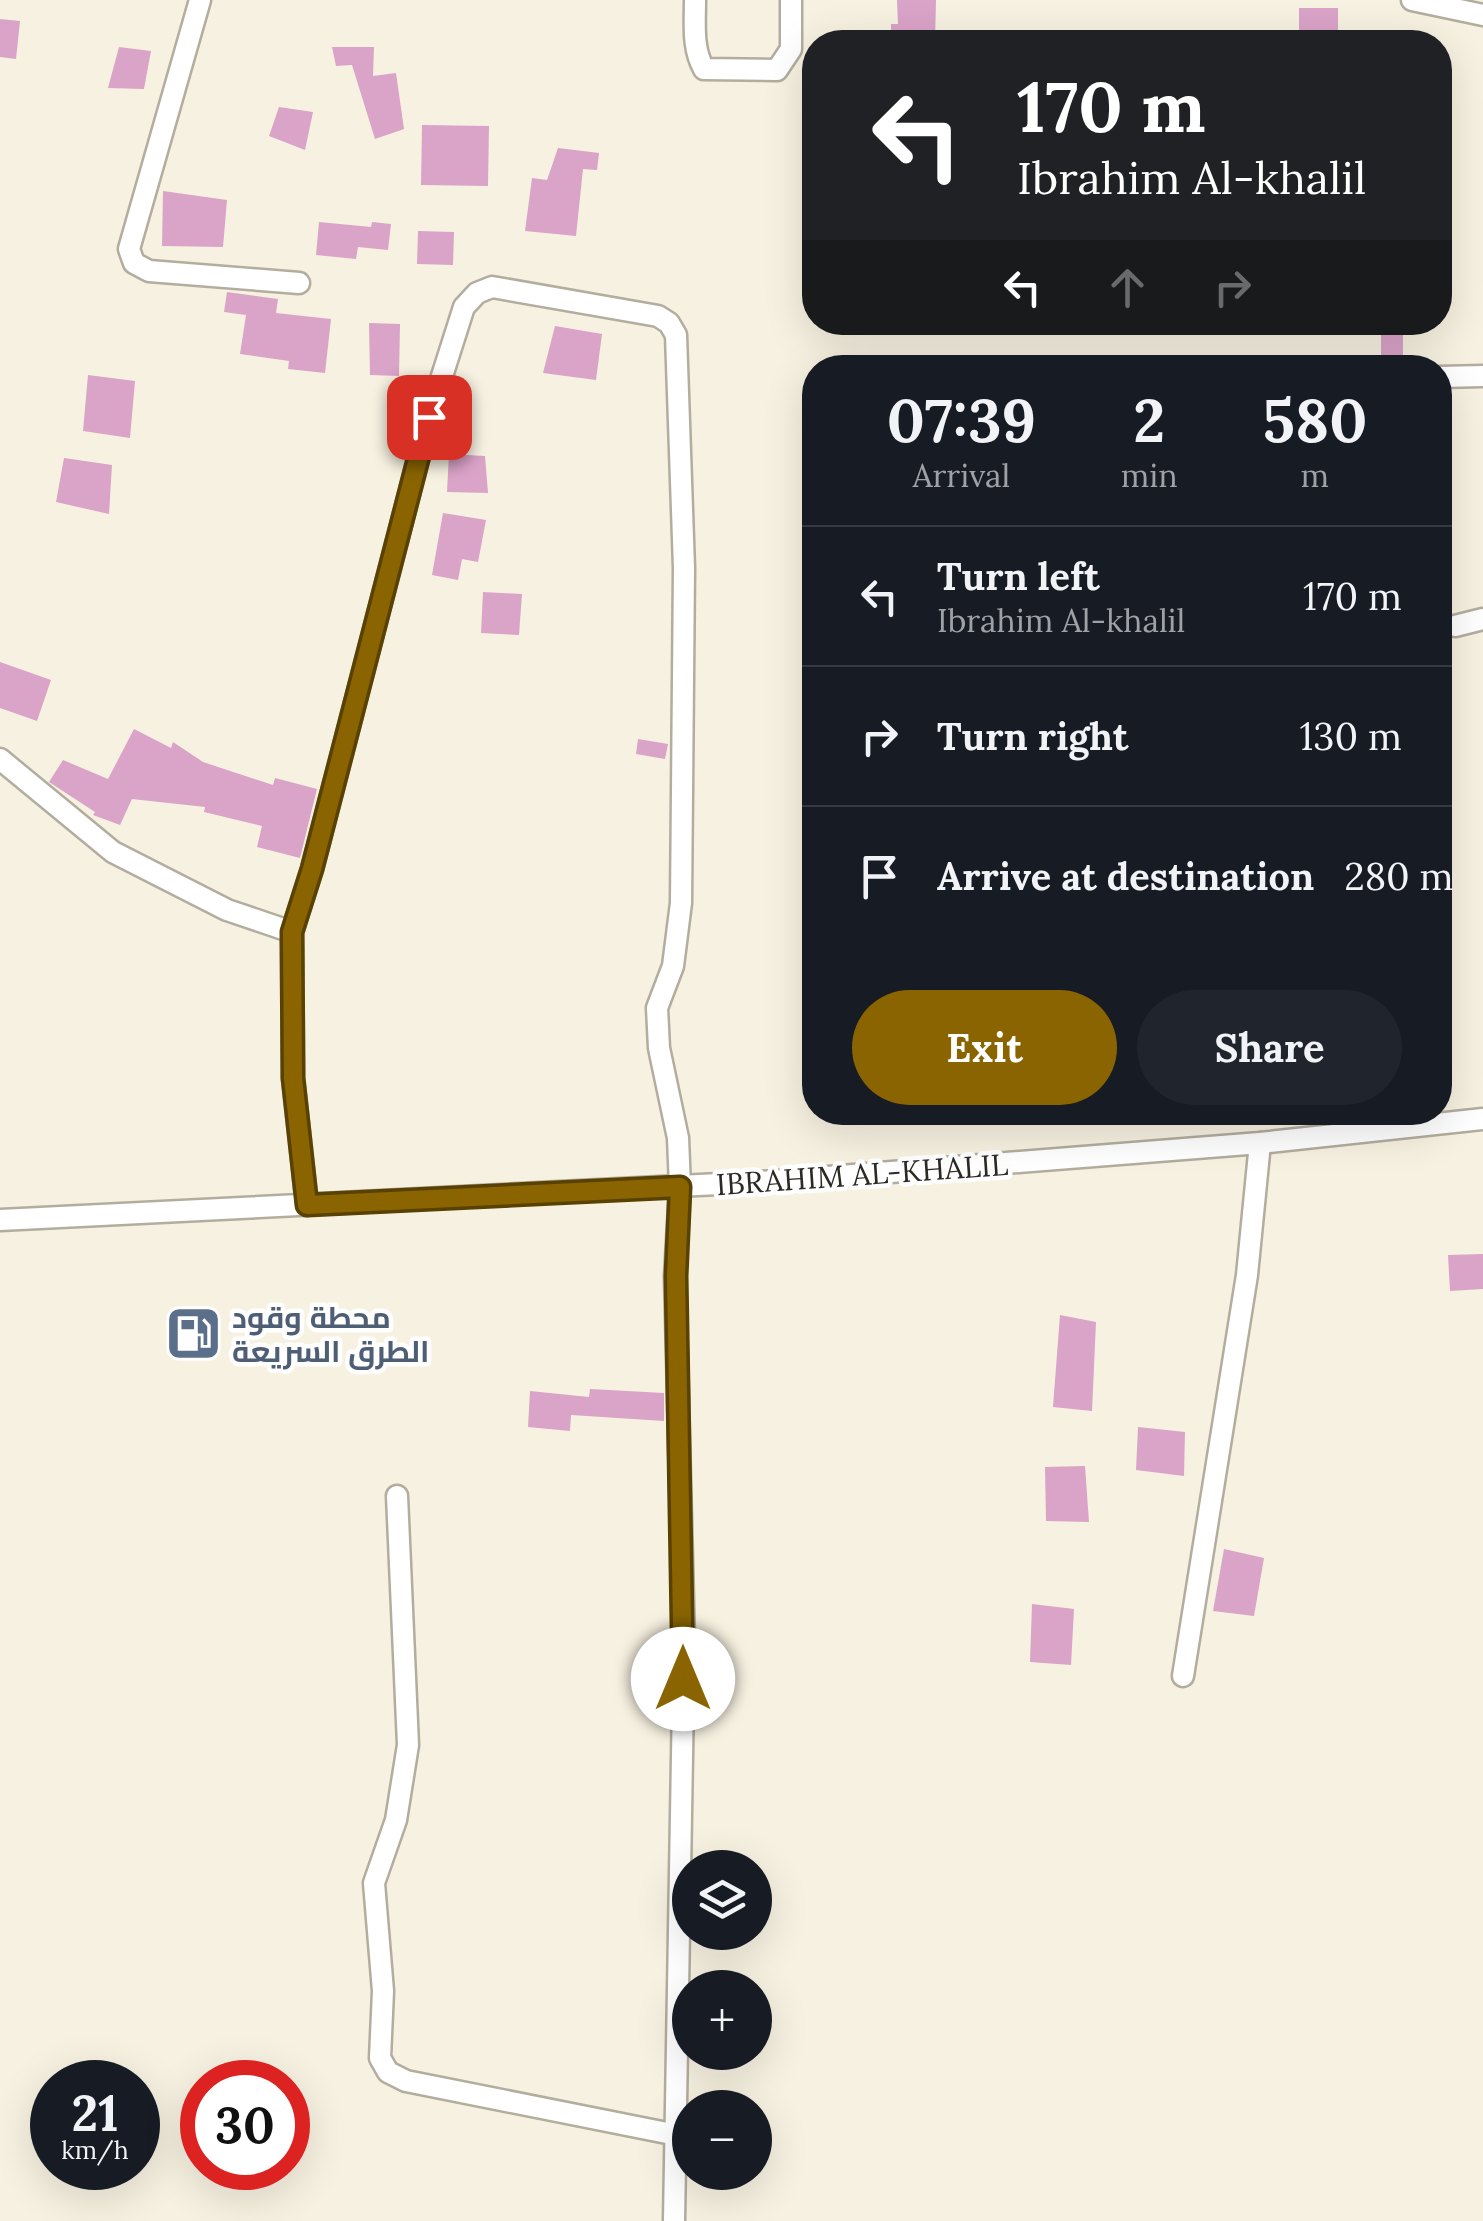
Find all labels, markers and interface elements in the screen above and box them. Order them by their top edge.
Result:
text: 170 m [1017,62,1206,151]
icon: left [852,70,982,200]
text: Ibrahim Al-khalil [1017,149,1366,206]
icon: left [995,260,1050,315]
icon: ahead [1100,260,1155,315]
icon: right [1205,260,1260,315]
pin [387,375,472,460]
text: 07:39 [887,382,1036,458]
text: 2 [1133,382,1165,458]
text: 580 [1262,382,1367,458]
icon: arrive [402,390,457,445]
text: Arrival [912,455,1010,496]
text: min [1121,455,1178,496]
text: m [1301,455,1329,496]
text: Turn left [937,552,1100,600]
icon: left [852,569,907,624]
text: 170 m [1303,572,1402,620]
text: Ibrahim Al-khalil [937,600,1185,641]
icon: right [852,709,907,764]
text: Turn right [937,712,1128,760]
text: 130 m [1299,712,1402,760]
icon: arrive [852,849,907,904]
text: Arrive at destination [937,852,1314,900]
text: 280 m [1344,852,1454,900]
button: Exit [852,990,1117,1105]
button: Share [1137,990,1402,1105]
street label: IBRAHIM AL-KHALIL [715,1145,1009,1203]
place label: محطة وقود الطرق السريعة [232,1298,430,1370]
fuel station icon: محطة وقود الطرق السريعة [163,1304,223,1364]
position arrow [631,1627,735,1731]
map controls [672,1850,772,2190]
button: layers [672,1850,772,1950]
button: + [672,1970,772,2070]
speed limit sign: 30 [180,2060,310,2190]
text: 21 [72,2081,118,2145]
button: − [672,2090,772,2190]
text: km/h [61,2134,129,2166]

